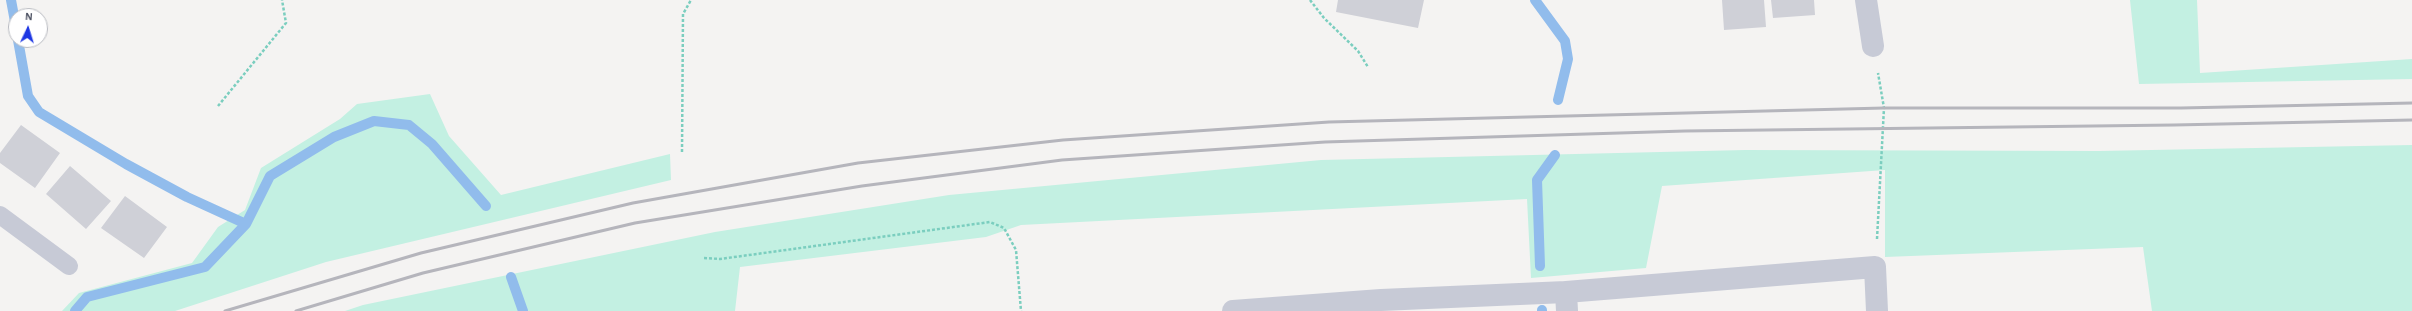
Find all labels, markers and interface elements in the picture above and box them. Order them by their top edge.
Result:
north arrow [8,8,48,48]
text: N [25,11,33,22]

